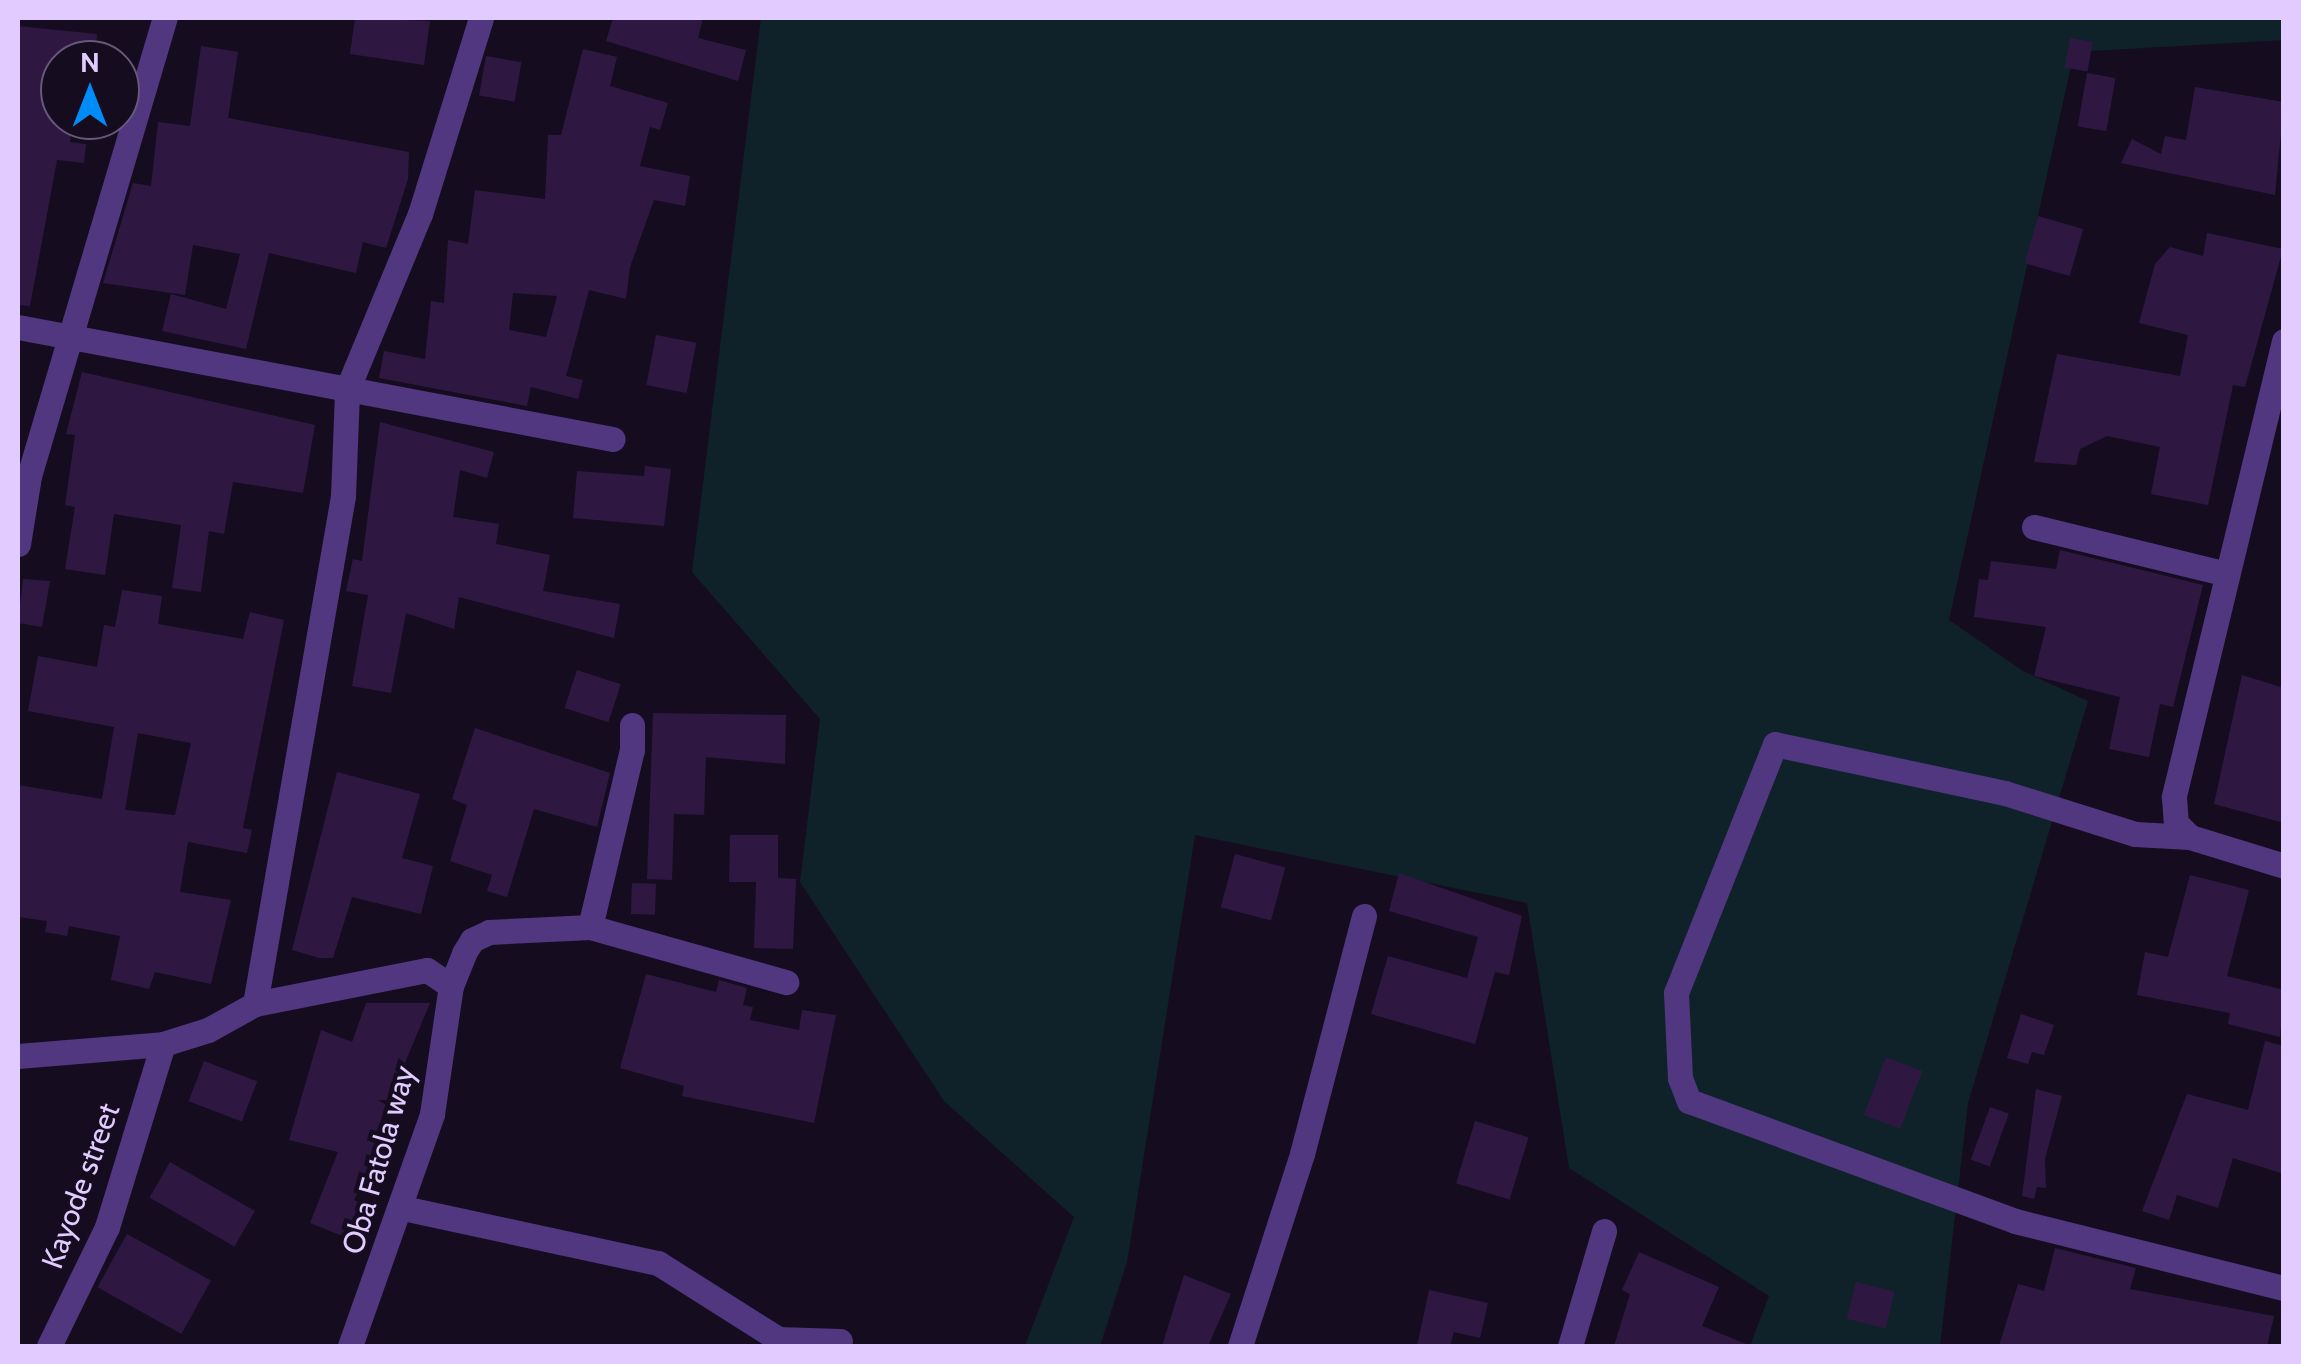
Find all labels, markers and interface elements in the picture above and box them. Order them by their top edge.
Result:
north arrow [40,40,140,140]
text: N [80,45,100,79]
street label: Oba Fatola way [335,1062,423,1258]
street label: Kayode street [34,1098,128,1274]

